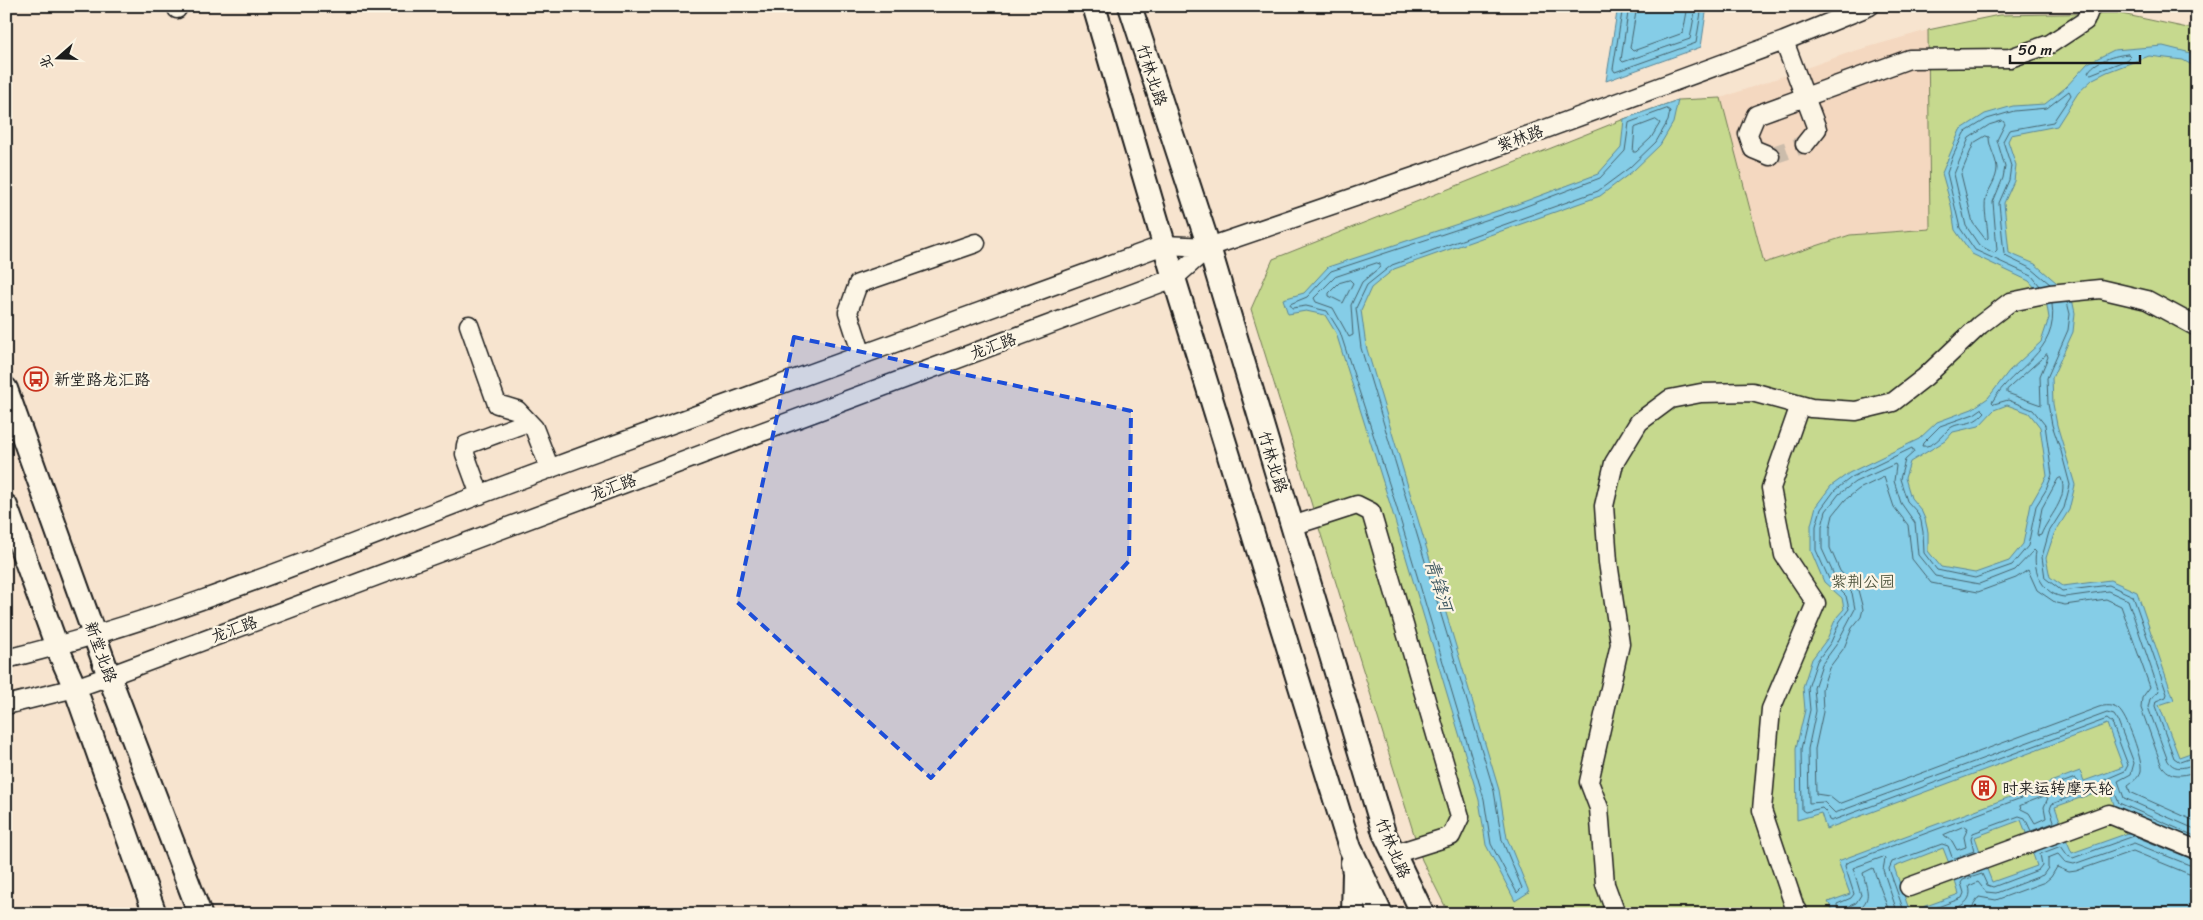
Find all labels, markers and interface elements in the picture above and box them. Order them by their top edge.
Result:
north arrow [32,32,82,82]
scale bar [2010,32,2140,64]
text: 50 m [2018,37,2053,63]
street label: 竹林北路 [1128,40,1176,110]
text: 北 [32,51,60,73]
street label: 紫林路 [1492,116,1548,160]
street label: 龙汇路 [965,324,1021,368]
place label: 新堂路龙汇路 [54,365,150,394]
bus stop icon: 新堂路龙汇路 [23,366,49,392]
street label: 竹林北路 [1250,427,1296,497]
street label: 龙汇路 [585,465,641,509]
water label: 青锋河 [1416,555,1463,618]
park label: 紫荆公园 [1831,567,1895,596]
street label: 龙汇路 [206,607,262,651]
street label: 新堂北路 [76,617,126,687]
place label: 时来运转摩天轮 [2002,774,2114,803]
building icon: 时来运转摩天轮 [1971,775,1997,801]
street label: 竹林北路 [1367,813,1419,883]

